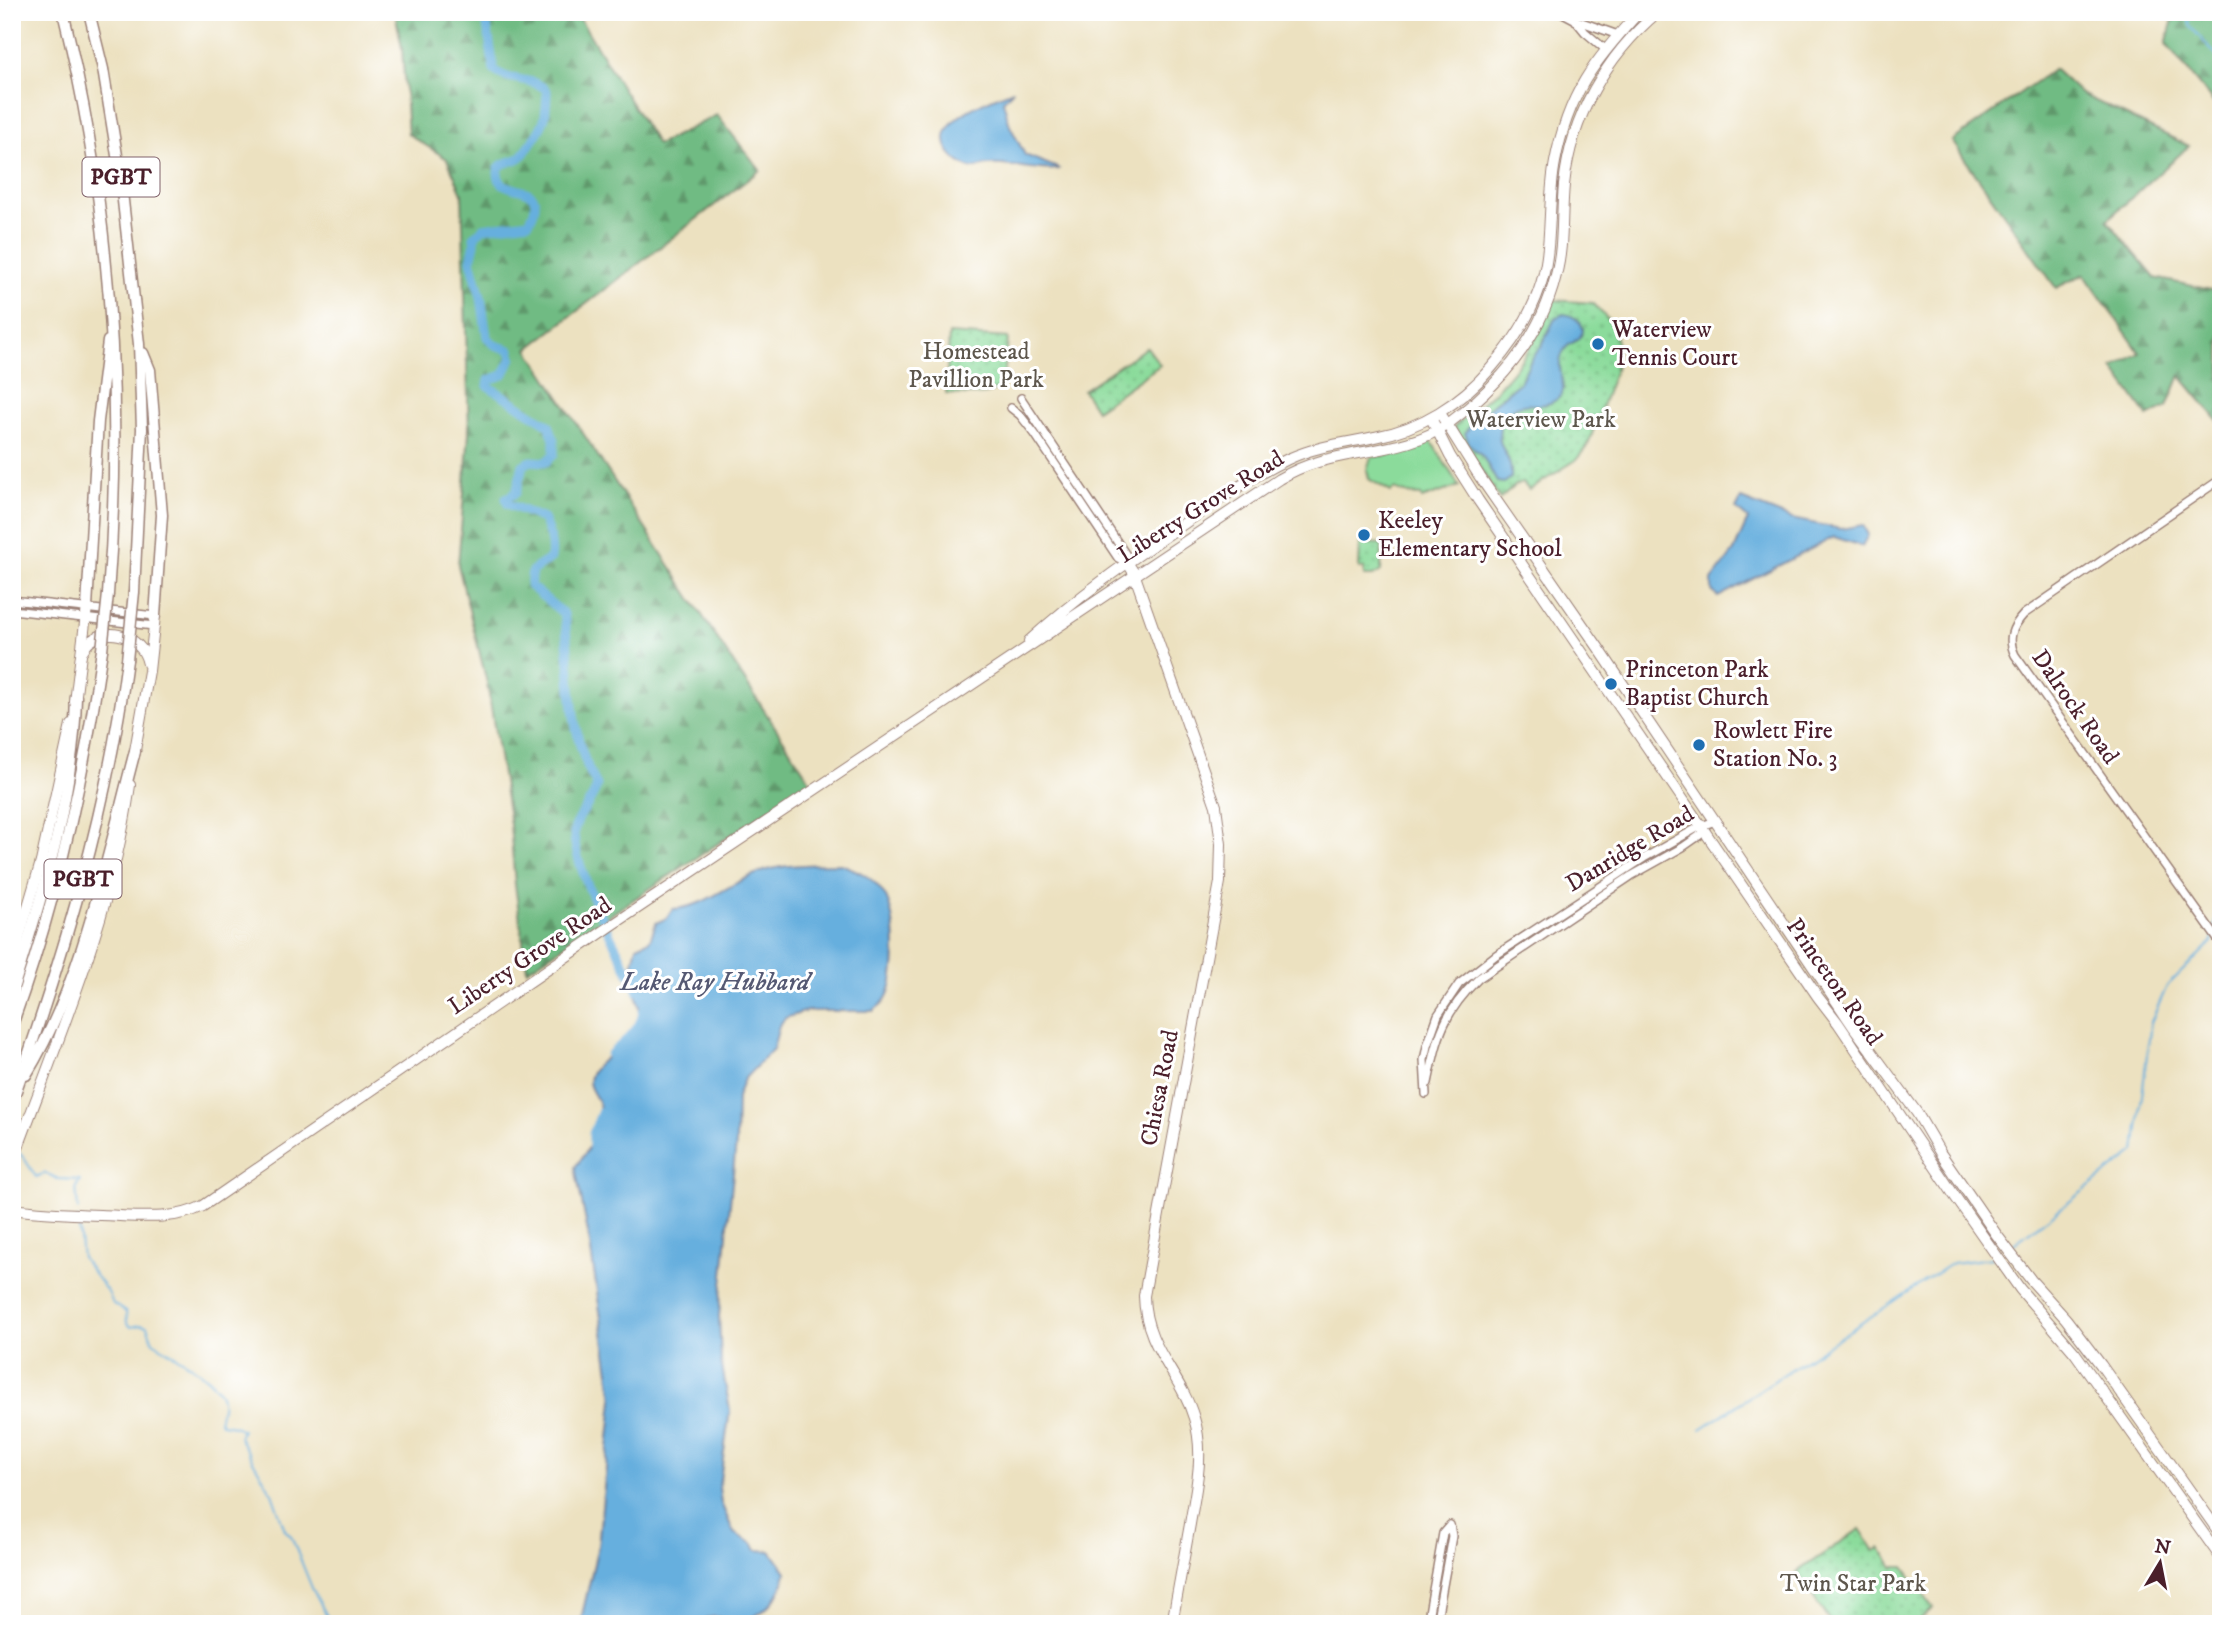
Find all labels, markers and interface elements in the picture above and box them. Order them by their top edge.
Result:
road number: PGBT [82,158,160,196]
place label: Waterview Tennis Court [1611,315,1738,373]
marker: Waterview Tennis Court [1590,336,1606,352]
park label: Homestead Pavillion Park [908,337,1044,395]
park label: Waterview Park [1465,405,1616,435]
street label: Liberty Grove Road [1112,444,1290,570]
place label: Keeley Elementary School [1378,506,1562,564]
marker: Keeley Elementary School [1356,527,1372,543]
street label: Dalrock Road [2025,644,2125,770]
place label: Princeton Park Baptist Church [1625,655,1769,713]
marker: Princeton Park Baptist Church [1603,676,1619,692]
place label: Rowlett Fire Station No. 3 [1713,716,1837,774]
marker: Rowlett Fire Station No. 3 [1691,737,1707,753]
street label: Danridge Road [1560,799,1700,899]
road number: PGBT [44,860,122,898]
street label: Liberty Grove Road [443,890,617,1022]
street label: Princeton Road [1779,913,1889,1051]
water label: Lake Ray Hubbard [618,966,813,999]
street label: Chiesa Road [1134,1027,1186,1149]
north arrow [2124,1528,2194,1598]
text: N [2153,1535,2173,1560]
park label: Twin Star Park [1780,1569,1926,1599]

